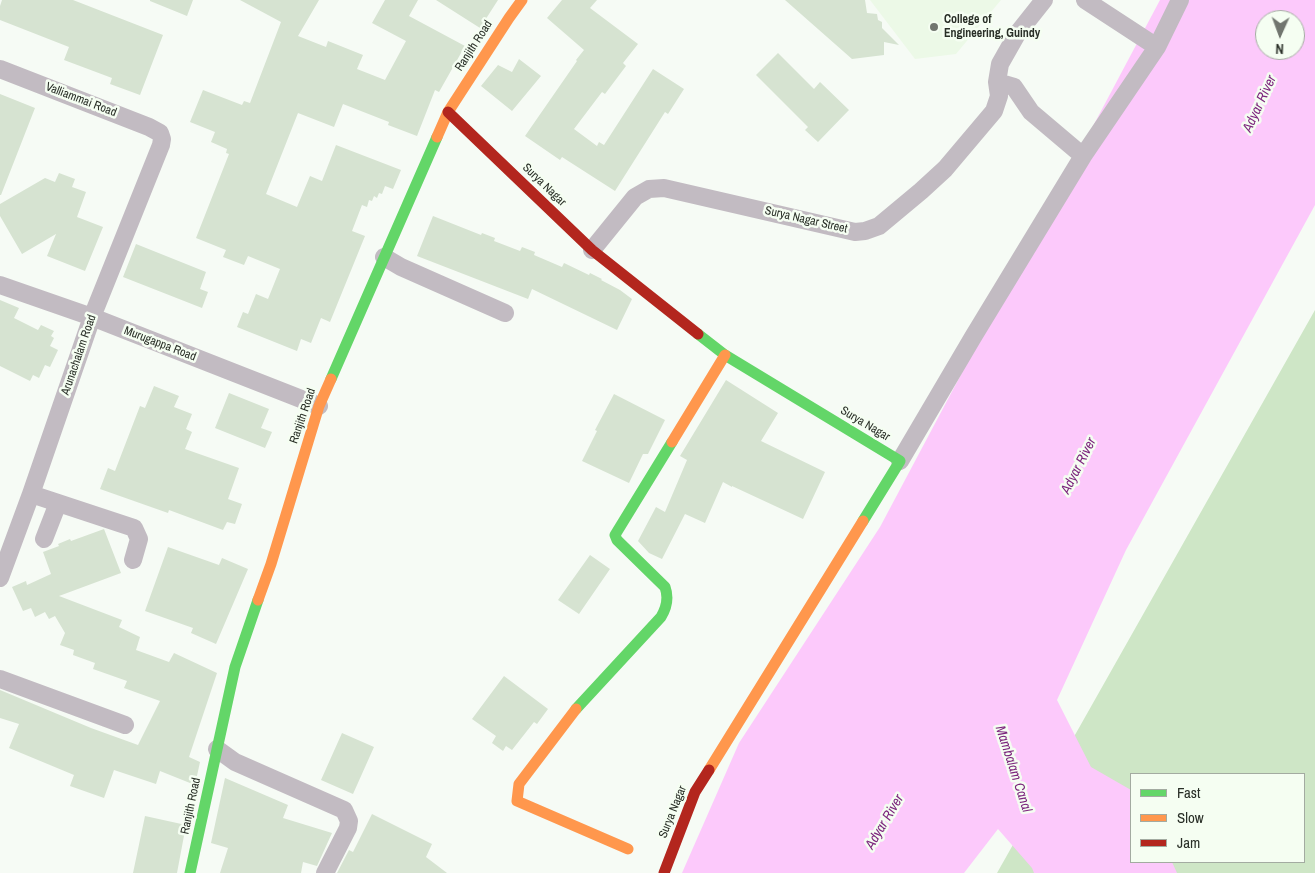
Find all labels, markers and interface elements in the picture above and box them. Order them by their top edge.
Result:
north arrow [1255,10,1305,60]
place label: College of Engineering, Guindy [944,13,1040,41]
street label: Ranjith Road [452,18,496,74]
marker: College of Engineering, Guindy [928,21,940,33]
text: N [1275,40,1284,58]
water label: Adyar River [1240,73,1280,135]
street label: Valliammai Road [44,80,118,120]
street label: Surya Nagar [519,161,569,209]
street label: Surya Nagar Street [763,204,849,236]
street label: Arunachalam Road [58,313,100,397]
street label: Murugappa Road [122,324,198,364]
street label: Ranjith Road [287,387,319,445]
street label: Surya Nagar [838,404,892,444]
water label: Adyar River [1058,435,1100,497]
water label: Mambalam Canal [991,724,1035,814]
legend [1130,773,1305,863]
street label: Ranjith Road [178,776,204,836]
text: Fast [1177,782,1200,803]
street label: Surya Nagar [656,784,690,840]
water label: Adyar River [862,792,908,852]
text: Slow [1177,807,1204,828]
text: Jam [1177,832,1200,853]

